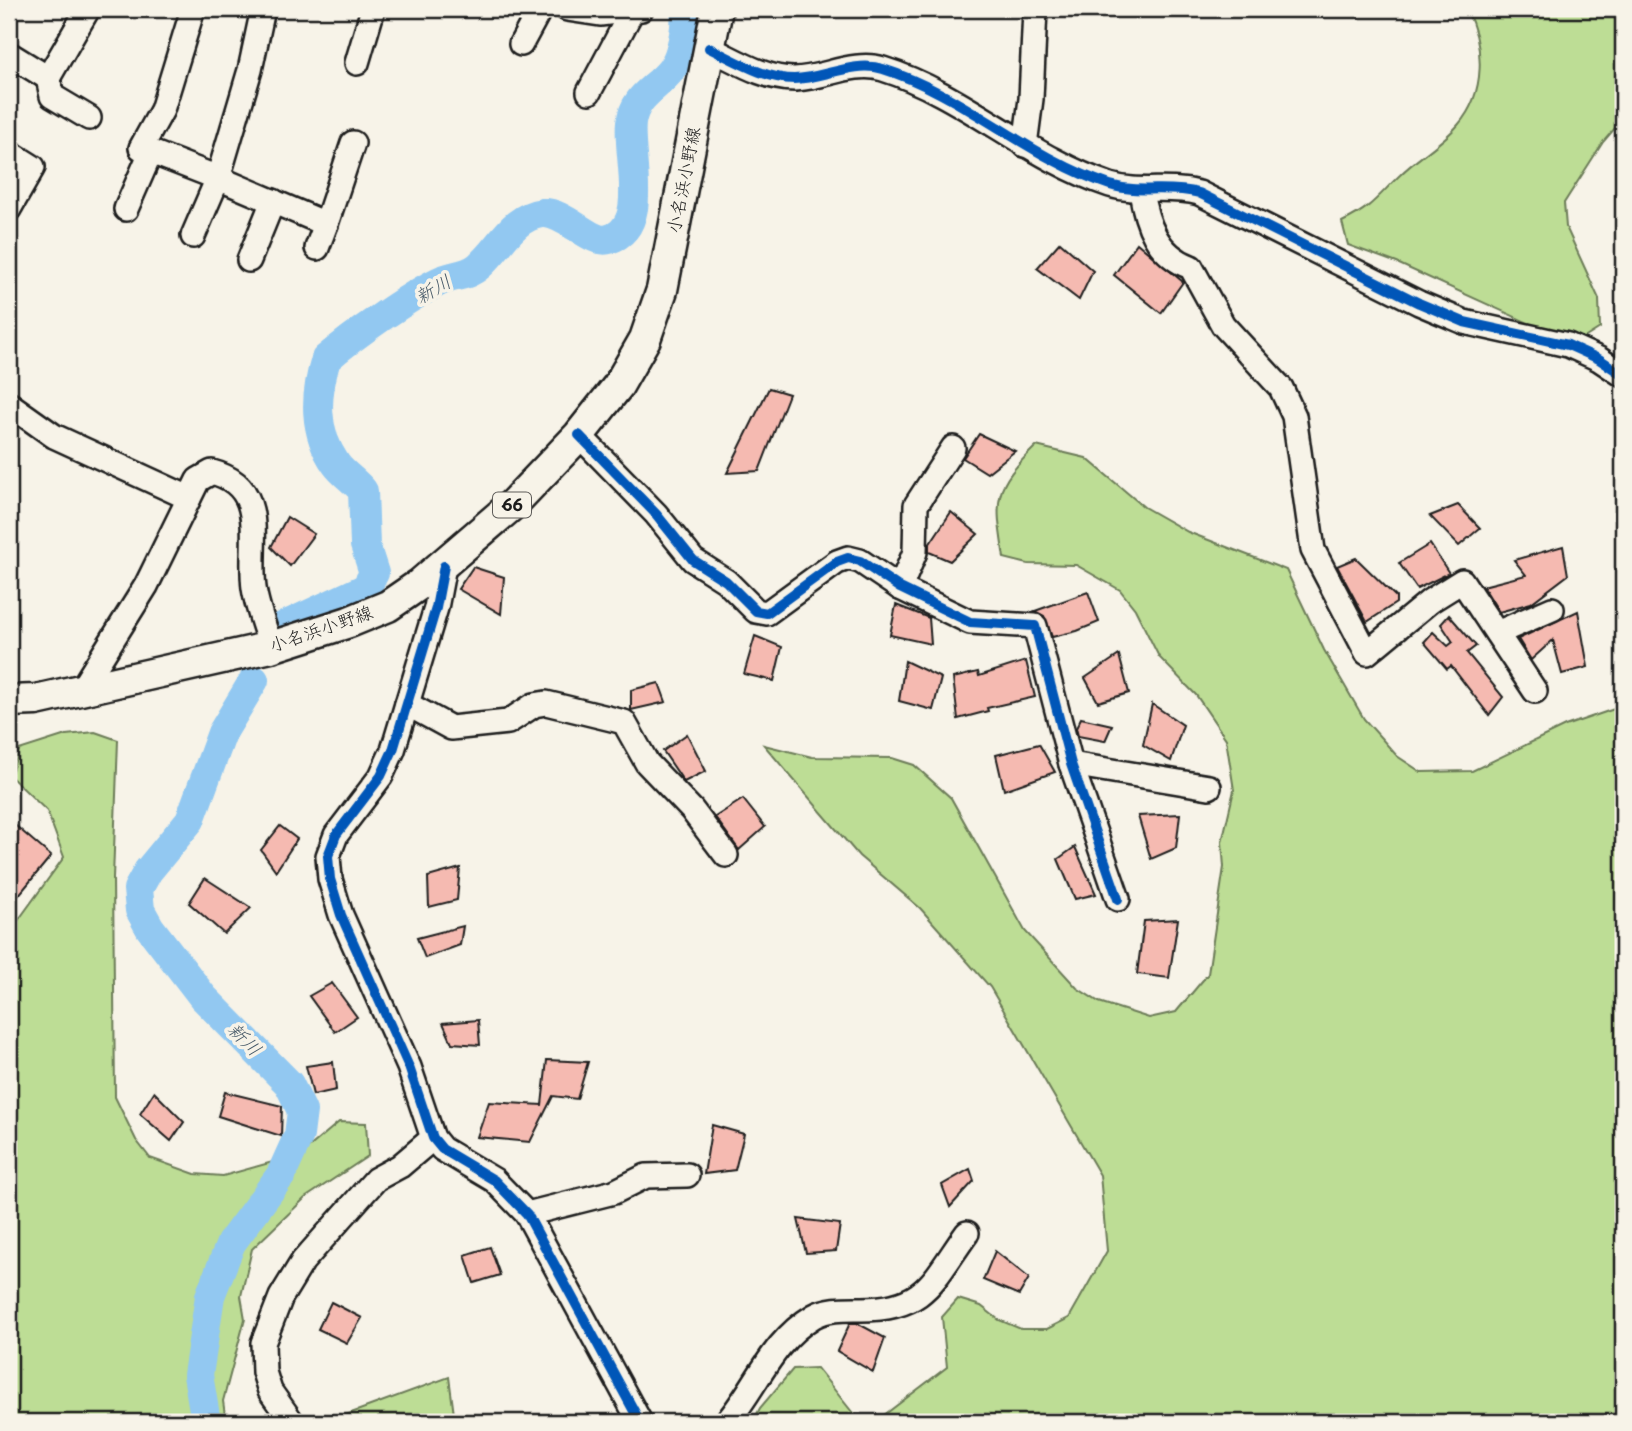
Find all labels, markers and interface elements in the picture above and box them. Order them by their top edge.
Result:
street label: 小名浜小野線 [659,124,706,235]
water label: 新川 [409,267,456,310]
road number: 66 [493,492,531,518]
street label: 小名浜小野線 [265,597,376,658]
water label: 新川 [222,1015,269,1062]

